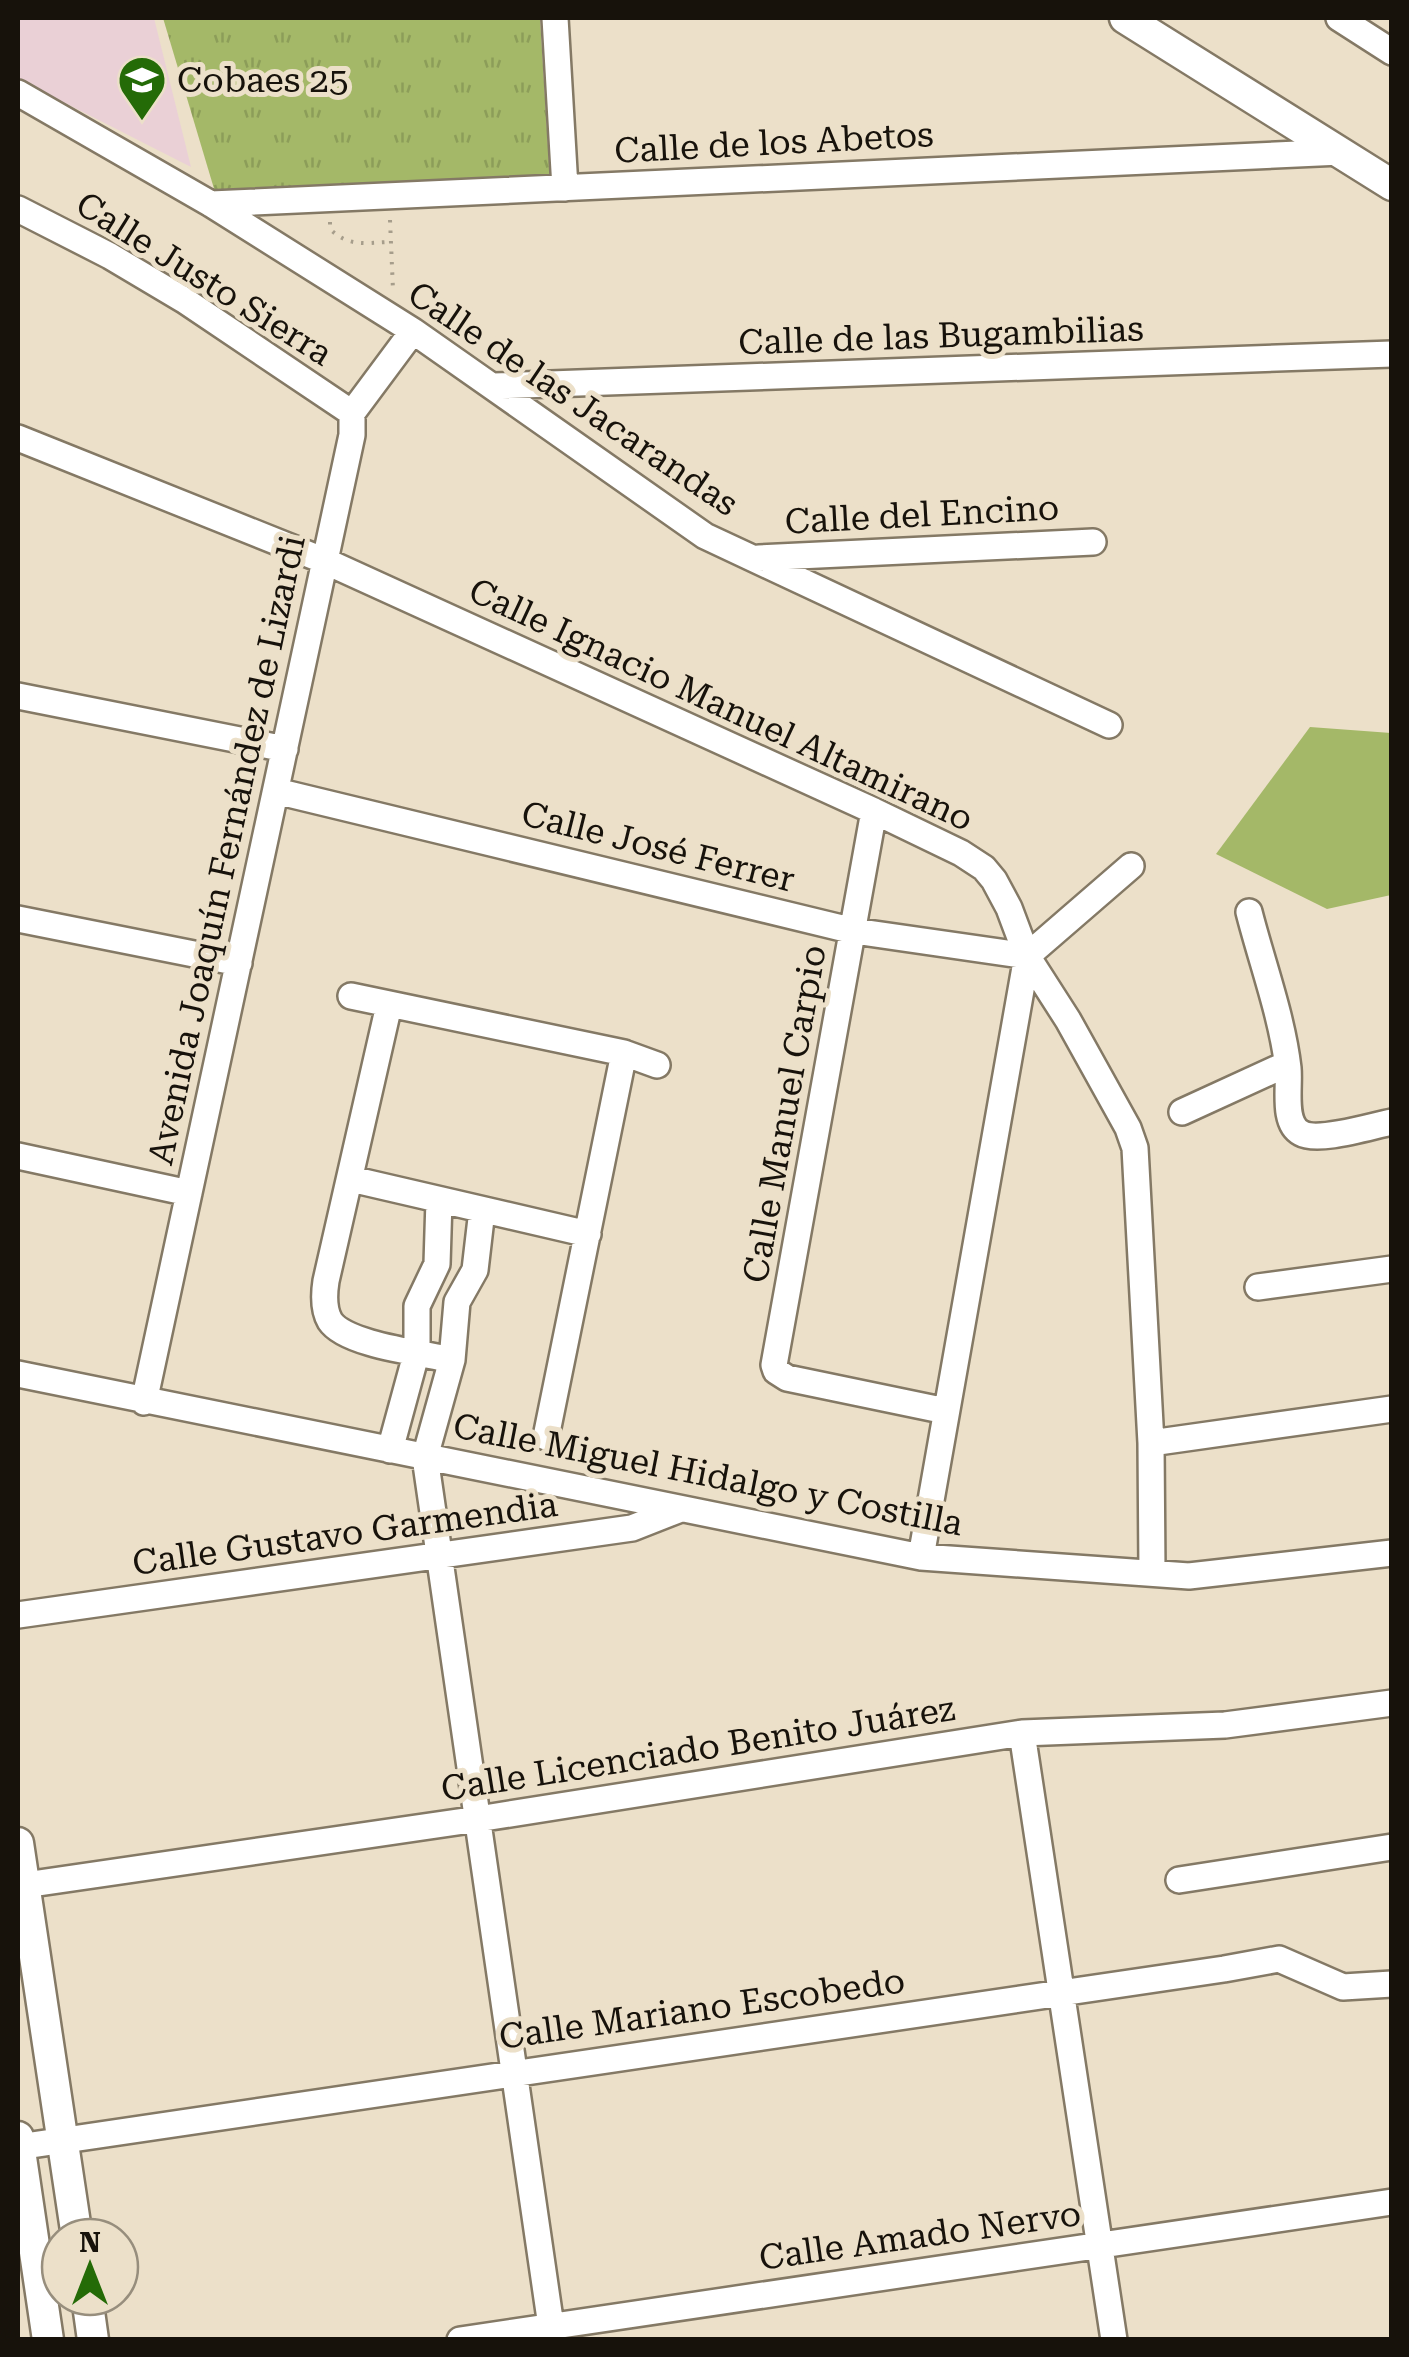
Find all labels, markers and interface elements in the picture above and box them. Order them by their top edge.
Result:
school or university icon: Cobaes 25 [116,54,168,122]
place label: Cobaes 25 [177,60,349,101]
street label: Calle de los Abetos [613,114,935,172]
street label: Calle Justo Sierra [68,184,340,374]
street label: Calle de las Jacarandas [400,273,746,525]
street label: Calle de las Bugambilias [738,308,1144,364]
street label: Calle del Encino [784,487,1060,543]
street label: Avenida Joaquín Fernández de Lizardi [140,532,314,1168]
street label: Calle Ignacio Manuel Altamirano [462,570,980,840]
street label: Calle José Ferrer [517,793,799,901]
street label: Calle Manuel Carpio [735,942,835,1286]
street label: Calle Miguel Hidalgo y Costilla [450,1405,966,1545]
street label: Calle Gustavo Garmendia [130,1484,560,1584]
street label: Calle Licenciado Benito Juárez [438,1688,958,1810]
street label: Calle Mariano Escobedo [496,1960,908,2058]
street label: Calle Amado Nervo [756,2193,1084,2279]
north arrow [40,2217,140,2317]
text: N [79,2226,101,2259]

